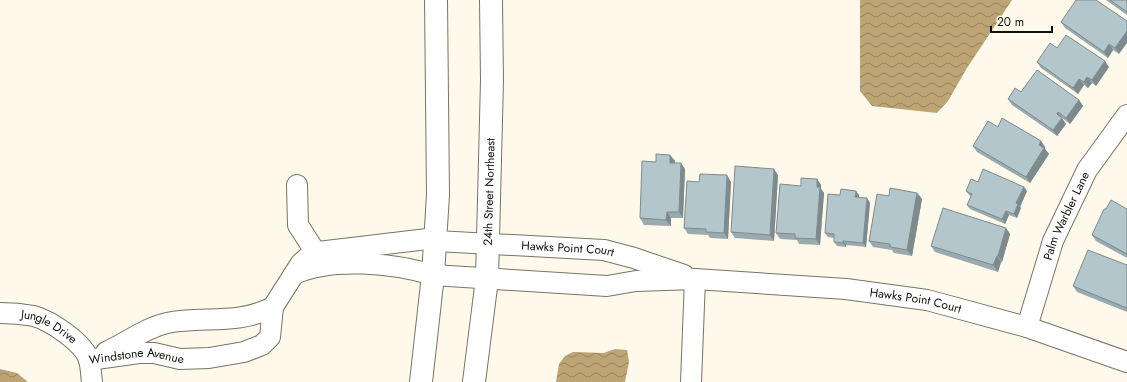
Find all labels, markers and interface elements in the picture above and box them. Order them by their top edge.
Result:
scale bar [991,8,1052,34]
text: 20 m [997,13,1024,31]
street label: 24th Street Northeast [479,138,500,246]
street label: Palm Warbler Lane [1039,169,1094,262]
street label: Hawks Point Court [521,237,616,261]
street label: Hawks Point Court [869,283,963,318]
street label: Jungle Drive [18,305,81,348]
street label: Windstone Avenue [88,344,184,369]

